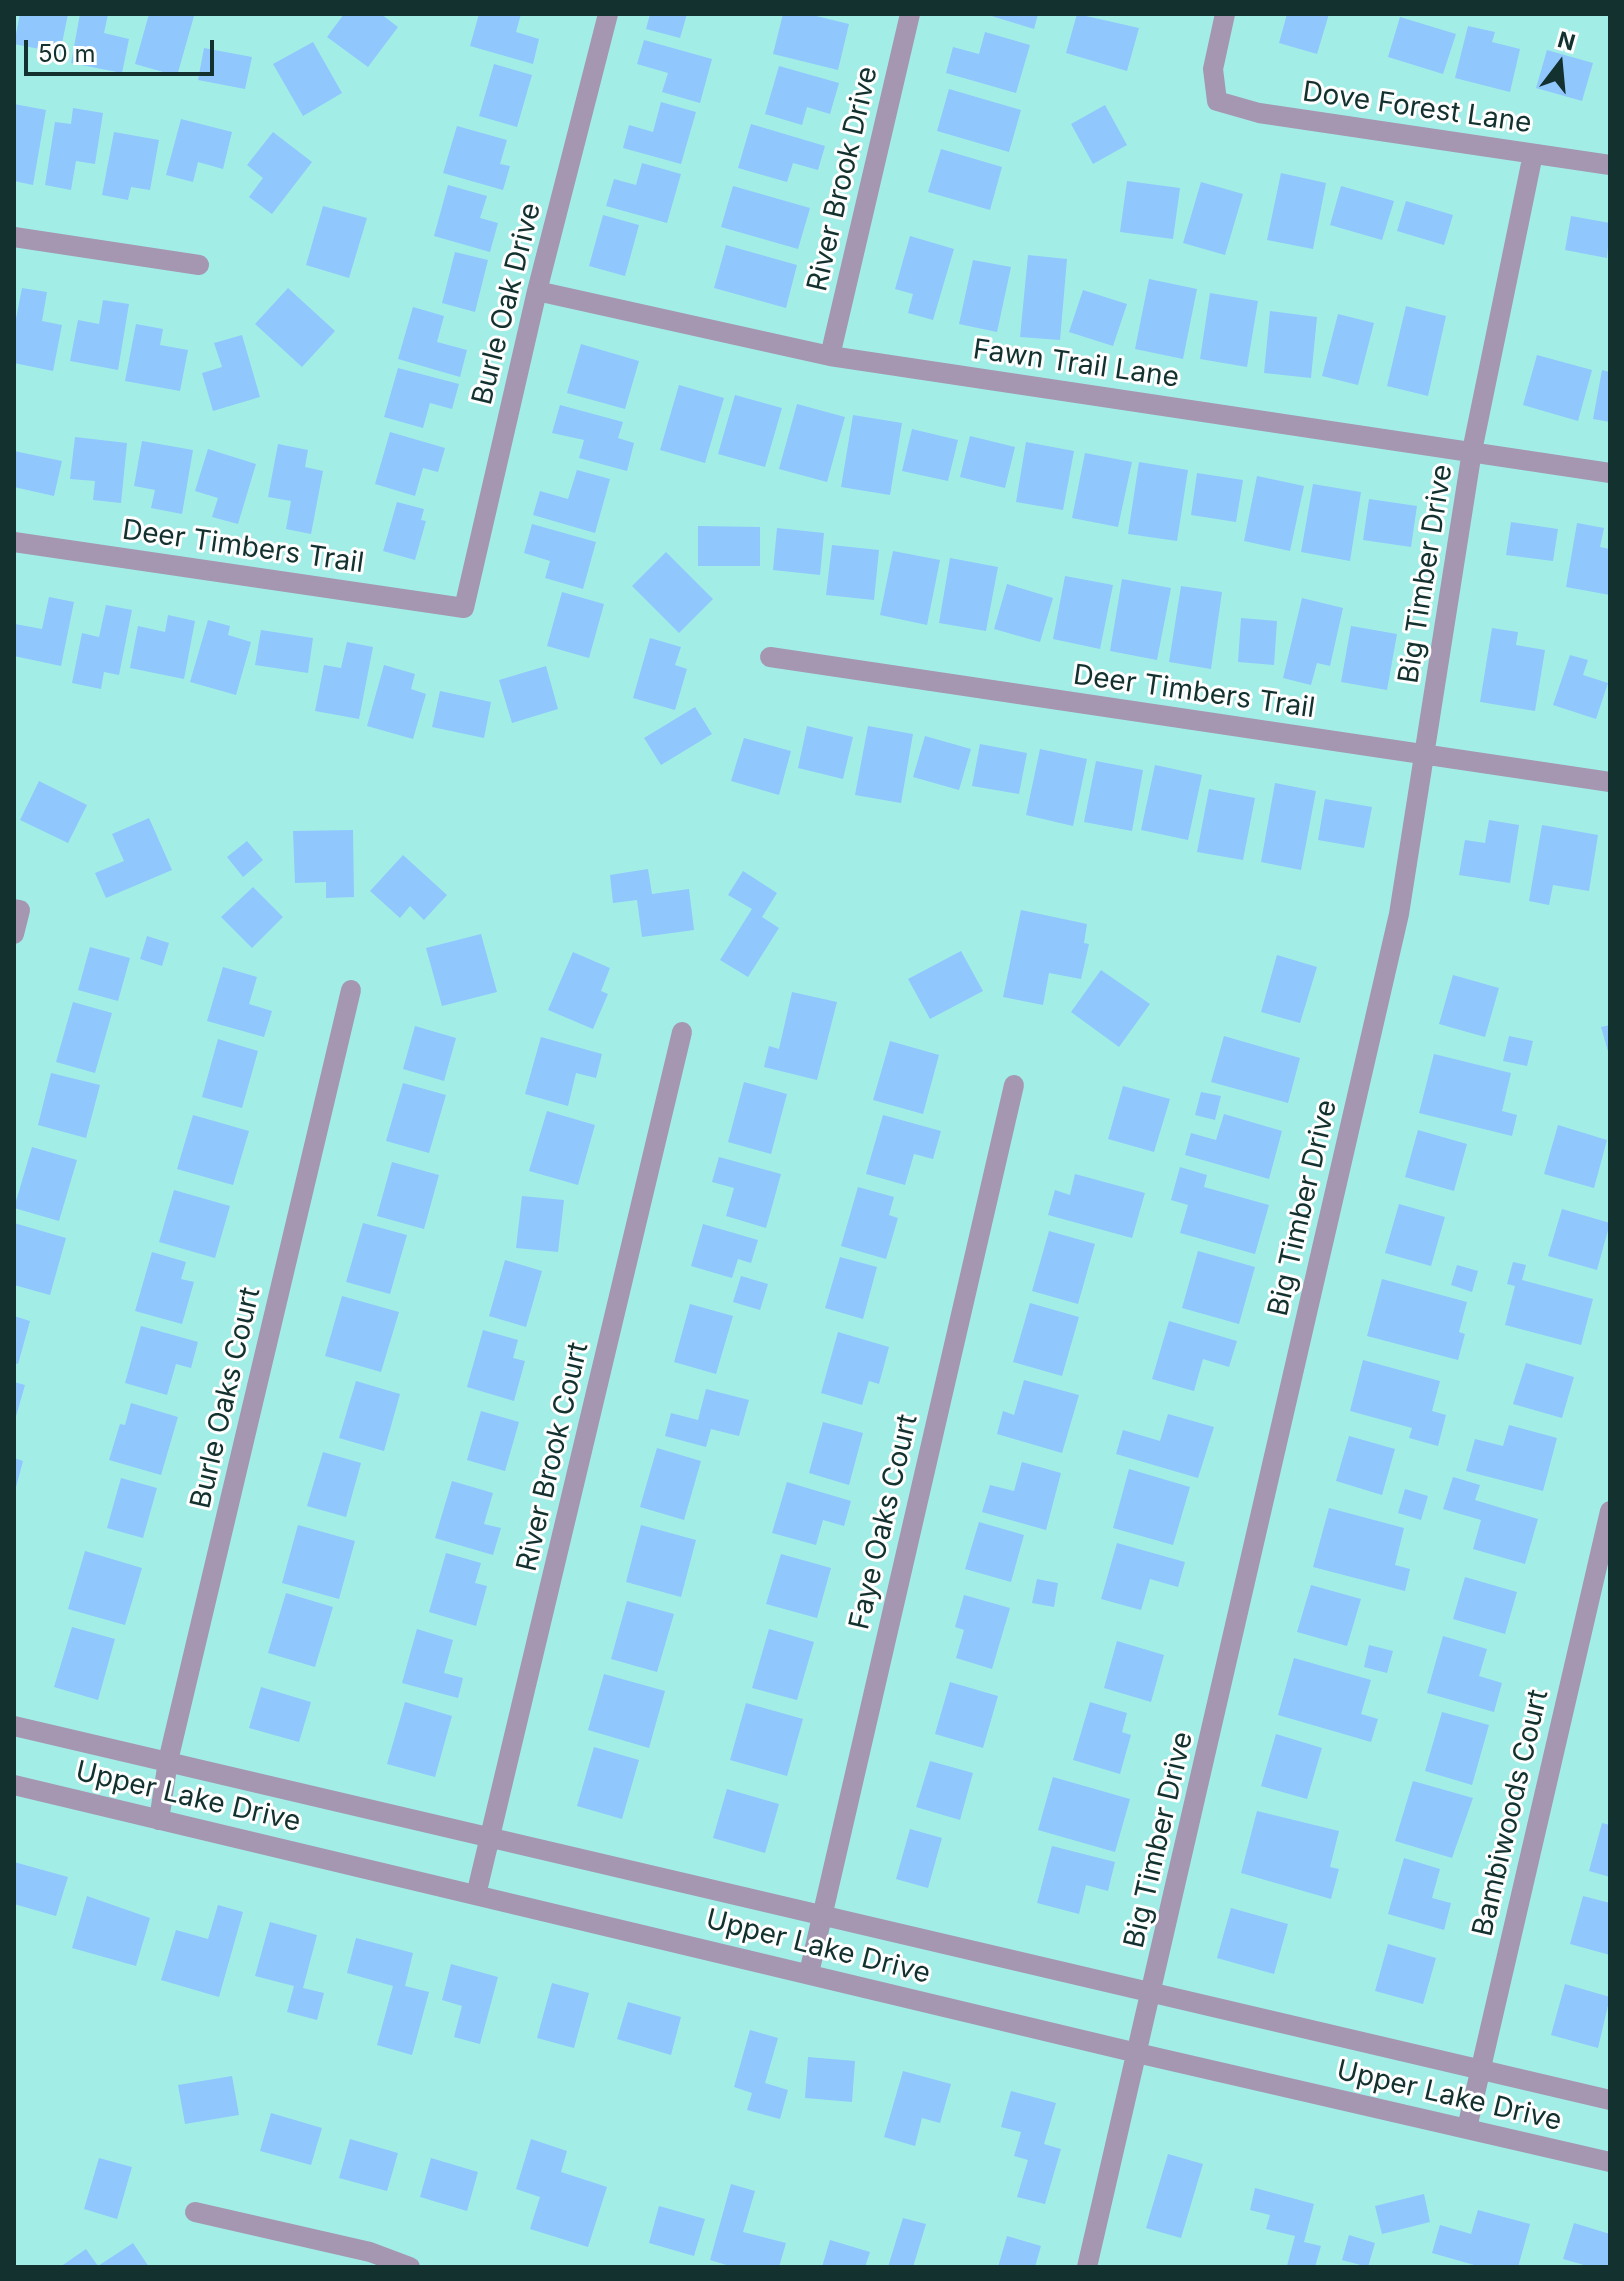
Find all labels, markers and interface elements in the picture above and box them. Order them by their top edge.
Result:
scale bar [28,24,218,74]
north arrow [1520,24,1600,104]
text: N [1555,26,1578,56]
text: 50 m [38,39,96,68]
street label: River Brook Drive [801,63,885,295]
street label: Dove Forest Lane [1300,75,1534,141]
street label: Burle Oak Drive [466,200,548,408]
street label: Fawn Trail Lane [971,333,1181,395]
street label: Big Timber Drive [1392,462,1460,686]
street label: Deer Timbers Trail [120,513,366,581]
street label: Deer Timbers Trail [1071,658,1317,726]
street label: Big Timber Drive [1262,1097,1344,1319]
street label: Burle Oaks Court [184,1284,268,1512]
street label: River Brook Court [510,1339,596,1575]
street label: Faye Oaks Court [843,1411,925,1633]
street label: Bambiwoods Court [1466,1686,1556,1940]
street label: Big Timber Drive [1118,1729,1200,1951]
street label: Upper Lake Drive [72,1755,304,1839]
street label: Upper Lake Drive [702,1903,934,1991]
street label: Upper Lake Drive [1333,2054,1565,2138]

